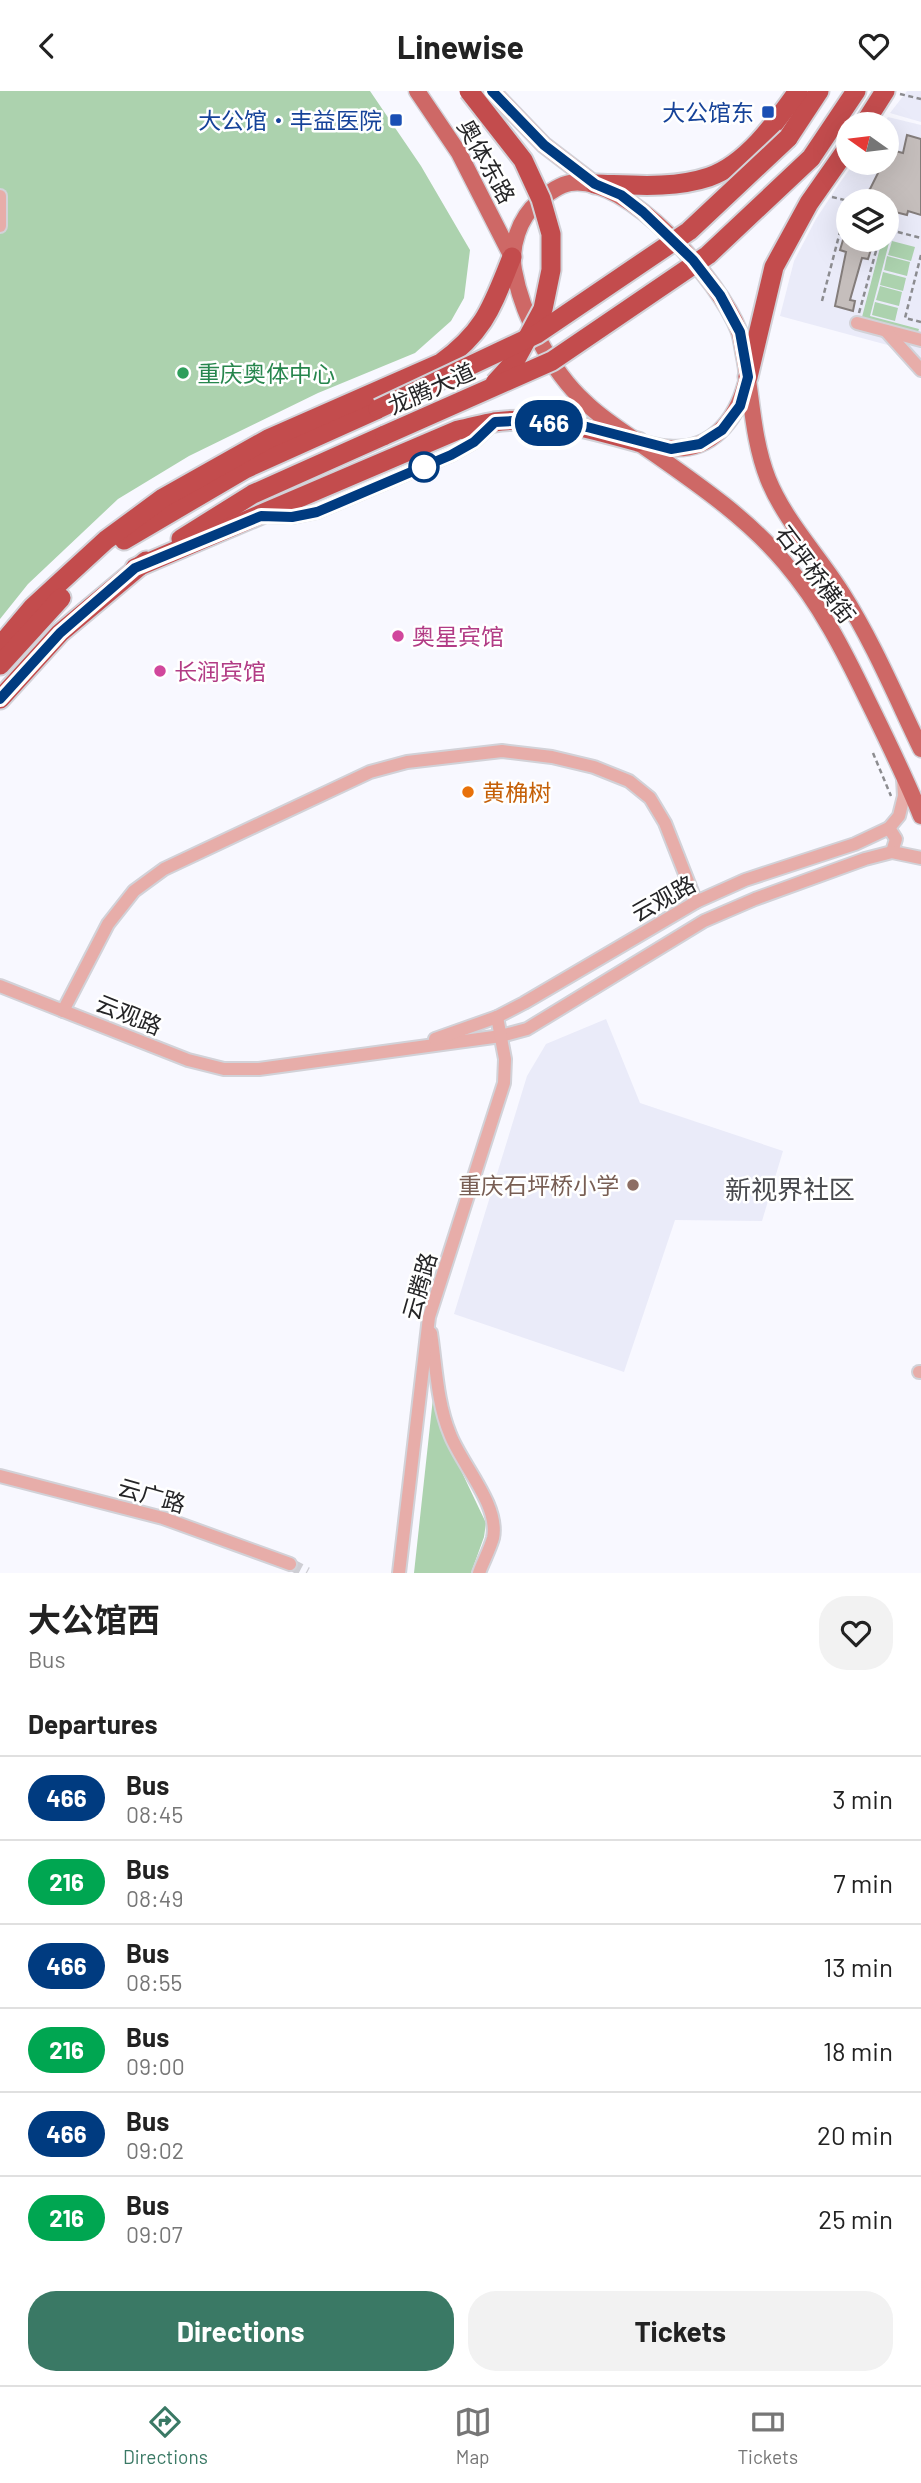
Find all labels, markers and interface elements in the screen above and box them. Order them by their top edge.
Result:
icon: back [28,27,66,65]
text: Linewise [397,27,524,65]
icon: heart [855,27,893,65]
place label: 大公馆东 [662,98,754,126]
marker: 大公馆东 [760,104,776,120]
place label: 大公馆‧丰益医院 [198,106,382,134]
marker: 大公馆‧丰益医院 [388,112,404,128]
north arrow [836,112,900,175]
map controls [836,112,899,252]
street label: 奥体东路 [452,114,522,208]
button: layers [836,189,899,252]
street label: 龙腾大道 [383,357,479,419]
place label: 重庆奥体中心 [197,359,335,387]
marker: 重庆奥体中心 [175,365,191,381]
line badge: 466 [509,400,589,446]
text: 466 [529,408,569,437]
unlabelled marker [409,452,439,482]
street label: 石坪桥横街 [770,520,862,628]
place label: 奥星宾馆 [412,622,504,650]
marker: 奥星宾馆 [390,628,406,644]
place label: 长润宾馆 [174,657,266,685]
marker: 长润宾馆 [152,663,168,679]
place label: 黄桷树 [482,778,551,806]
marker: 黄桷树 [460,784,476,800]
street label: 云观路 [626,869,700,927]
street label: 云观路 [92,988,166,1040]
place label: 重庆石坪桥小学 [458,1171,619,1199]
district label: 新视界社区 [725,1173,855,1204]
marker: 重庆石坪桥小学 [625,1177,641,1193]
street label: 云腾路 [396,1249,442,1323]
street label: 云广路 [115,1472,189,1518]
button: heart [819,1596,893,1670]
text: 大公馆西 [28,1599,160,1639]
text: Bus [28,1645,66,1673]
text: Departures [28,1708,158,1739]
text: Bus [126,1769,169,1800]
text: 466 [46,1783,87,1812]
text: 3 min [832,1783,893,1814]
text: 08:45 [126,1800,183,1828]
text: Bus [126,1853,169,1884]
text: 216 [49,1867,84,1896]
text: 7 min [833,1867,893,1898]
text: 08:49 [126,1884,183,1912]
text: Bus [126,1937,169,1968]
text: 466 [46,1951,87,1980]
text: 13 min [823,1951,893,1982]
text: 08:55 [126,1968,182,1996]
text: Bus [126,2021,169,2052]
text: 216 [49,2035,84,2064]
text: 18 min [823,2035,893,2066]
text: 09:00 [126,2052,185,2080]
text: Bus [126,2105,169,2136]
text: 466 [46,2119,87,2148]
text: 20 min [817,2119,893,2150]
text: 09:02 [126,2136,184,2164]
text: Bus [126,2189,169,2220]
text: 216 [49,2203,84,2232]
text: 25 min [818,2203,893,2234]
text: 09:07 [126,2220,183,2248]
button: Directions [28,2291,454,2371]
button: Tickets [468,2291,893,2371]
tab: Directions [123,2403,208,2468]
tab: Map [454,2403,492,2468]
tab: Tickets [738,2403,798,2468]

